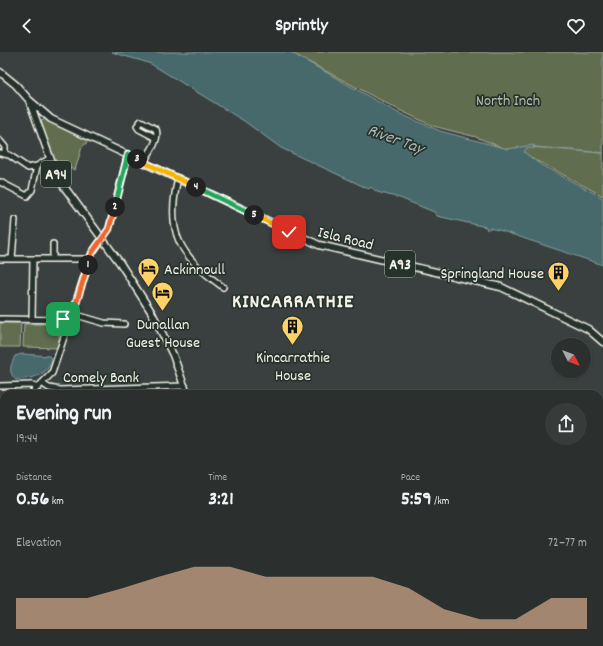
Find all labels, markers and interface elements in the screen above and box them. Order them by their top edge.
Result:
text: Sprintly [275,14,328,39]
icon: back [16,15,38,37]
icon: heart [565,15,587,37]
park label: North Inch [476,90,540,113]
water label: River Tay [364,120,428,163]
pin: 3 [127,149,147,169]
text: 3 [135,151,139,167]
road number: A94 [41,161,71,187]
pin: 4 [186,177,206,197]
text: 4 [194,179,198,195]
pin: 2 [105,197,125,217]
text: 2 [113,199,117,215]
pin: 5 [244,205,264,225]
text: 5 [251,207,257,223]
pin [272,215,306,249]
icon: check [278,221,300,243]
street label: Isla Road [315,221,376,257]
road number: A93 [385,251,415,277]
pin: 1 [78,255,98,275]
hotel icon: Ackinnoull [135,255,161,288]
text: 1 [87,257,89,273]
place label: Ackinnoull [164,259,225,282]
building icon: Springland House [546,259,572,292]
place label: Springland House [440,263,544,286]
hotel icon: Dunallan Guest House [150,280,176,313]
district label: KINCARRATHIE [232,289,354,317]
pin [46,302,80,336]
icon: arrive [52,308,74,330]
building icon: Kincarrathie House [280,313,306,346]
place label: Dunallan Guest House [126,314,200,355]
north arrow [551,338,591,378]
map controls [551,338,591,378]
place label: Kincarrathie House [256,347,330,388]
street label: Comely Bank [63,367,139,390]
text: Evening run [16,399,112,430]
button: share [545,403,587,445]
text: 19:44 [16,430,38,449]
text: Distance [16,470,52,486]
text: Time [208,470,227,486]
text: Pace [401,470,420,486]
text: 0.56 [16,486,49,514]
text: 3:21 [208,486,234,514]
text: 5:59 [401,486,432,514]
text: km [49,494,64,510]
text: /km [432,494,449,510]
text: Elevation [16,534,61,553]
text: 72–77 m [548,534,587,553]

